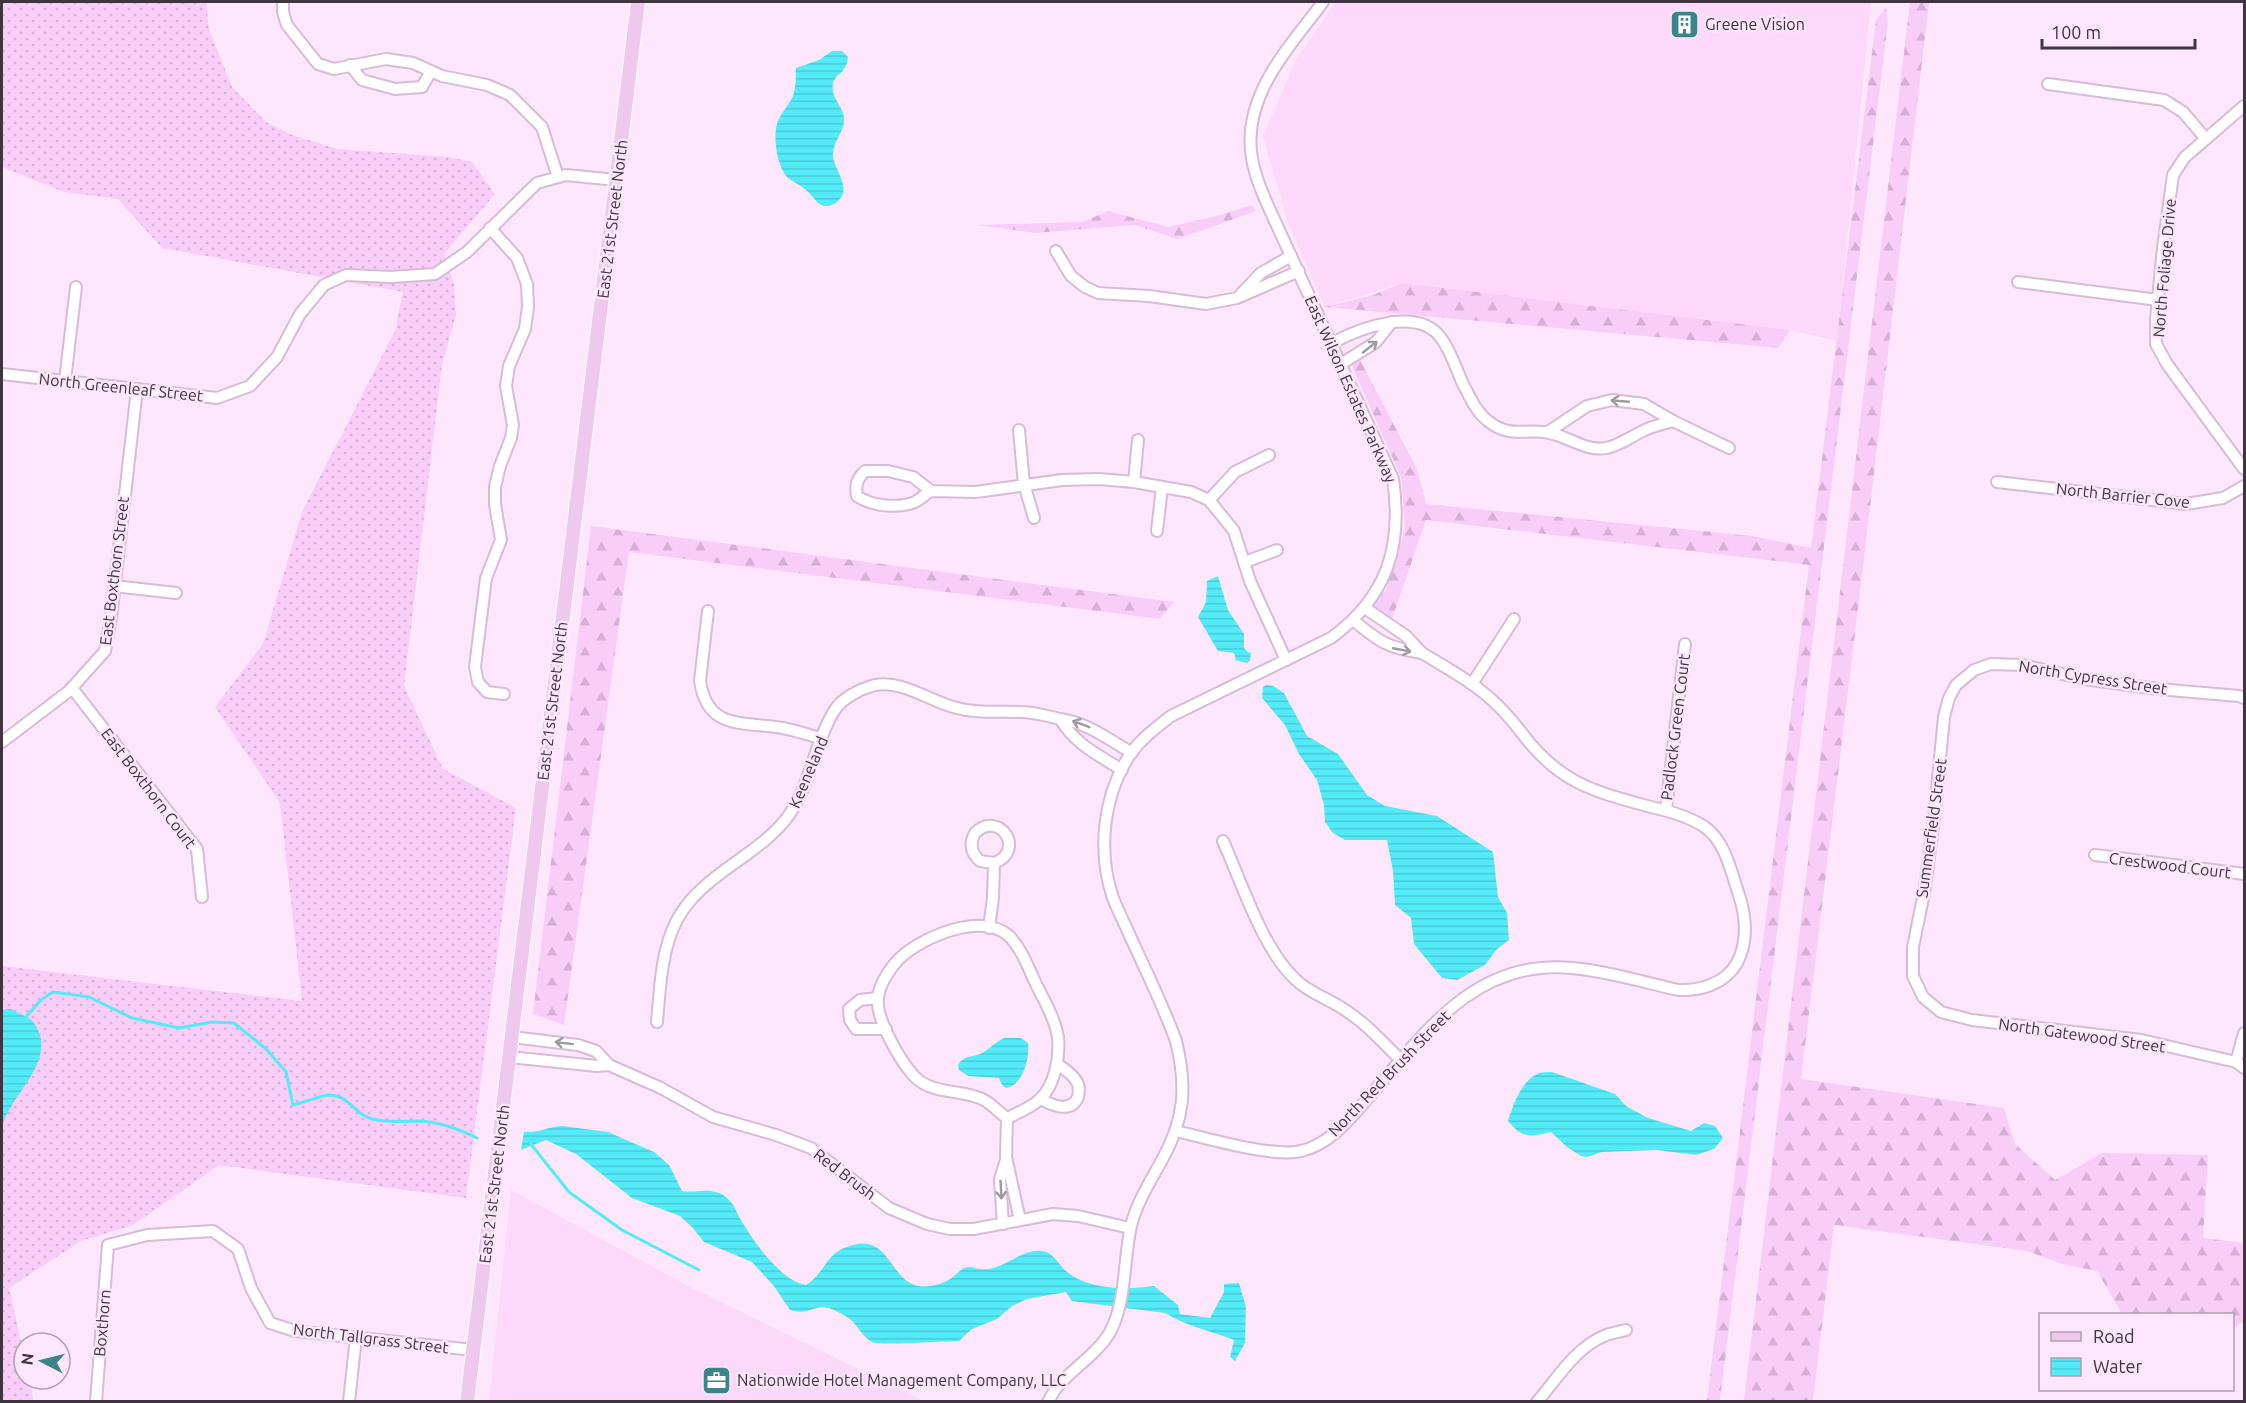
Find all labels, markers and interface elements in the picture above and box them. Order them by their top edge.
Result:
building icon: Greene Vision [1668,8,1700,40]
scale bar [2042,12,2195,50]
place label: Greene Vision [1705,15,1805,33]
text: 100 m [2051,22,2101,42]
street label: East 21st Street North [593,139,631,299]
street label: North Foliage Drive [2149,198,2179,338]
street label: East Wilson Estates Parkway [1302,293,1401,485]
one-way arrow [1361,340,1377,353]
street label: North Greenleaf Street [38,369,205,405]
one-way arrow [1610,396,1630,407]
street label: North Barrier Cove [2055,479,2191,511]
street label: East Boxthorn Street [96,495,132,646]
street label: East 21st Street North [533,621,571,781]
one-way arrow [1392,645,1411,656]
street label: Padlock Green Court [1657,652,1693,801]
street label: North Cypress Street [2018,656,2169,698]
one-way arrow [1072,718,1091,729]
street label: East Boxthorn Court [98,724,200,852]
street label: Keeneland [785,733,831,811]
street label: Summerfield Street [1912,756,1950,899]
street label: Crestwood Court [2108,849,2233,881]
street label: North Red Brush Street [1324,1006,1454,1140]
street label: North Gatewood Street [1997,1014,2167,1056]
one-way arrow [554,1037,574,1048]
street label: East 21st Street North [475,1104,513,1264]
street label: Red Brush [810,1145,880,1203]
one-way arrow [995,1180,1006,1200]
street label: Boxthorn [90,1289,114,1357]
legend [2039,1313,2234,1391]
street label: North Tallgrass Street [292,1320,450,1357]
text: Road [2093,1326,2135,1346]
north arrow [12,1331,72,1391]
text: N [17,1352,37,1366]
text: Water [2093,1356,2143,1376]
office icon: Nationwide Hotel Management Company, LLC [700,1364,732,1396]
place label: Nationwide Hotel Management Company, LLC [737,1371,1067,1389]

